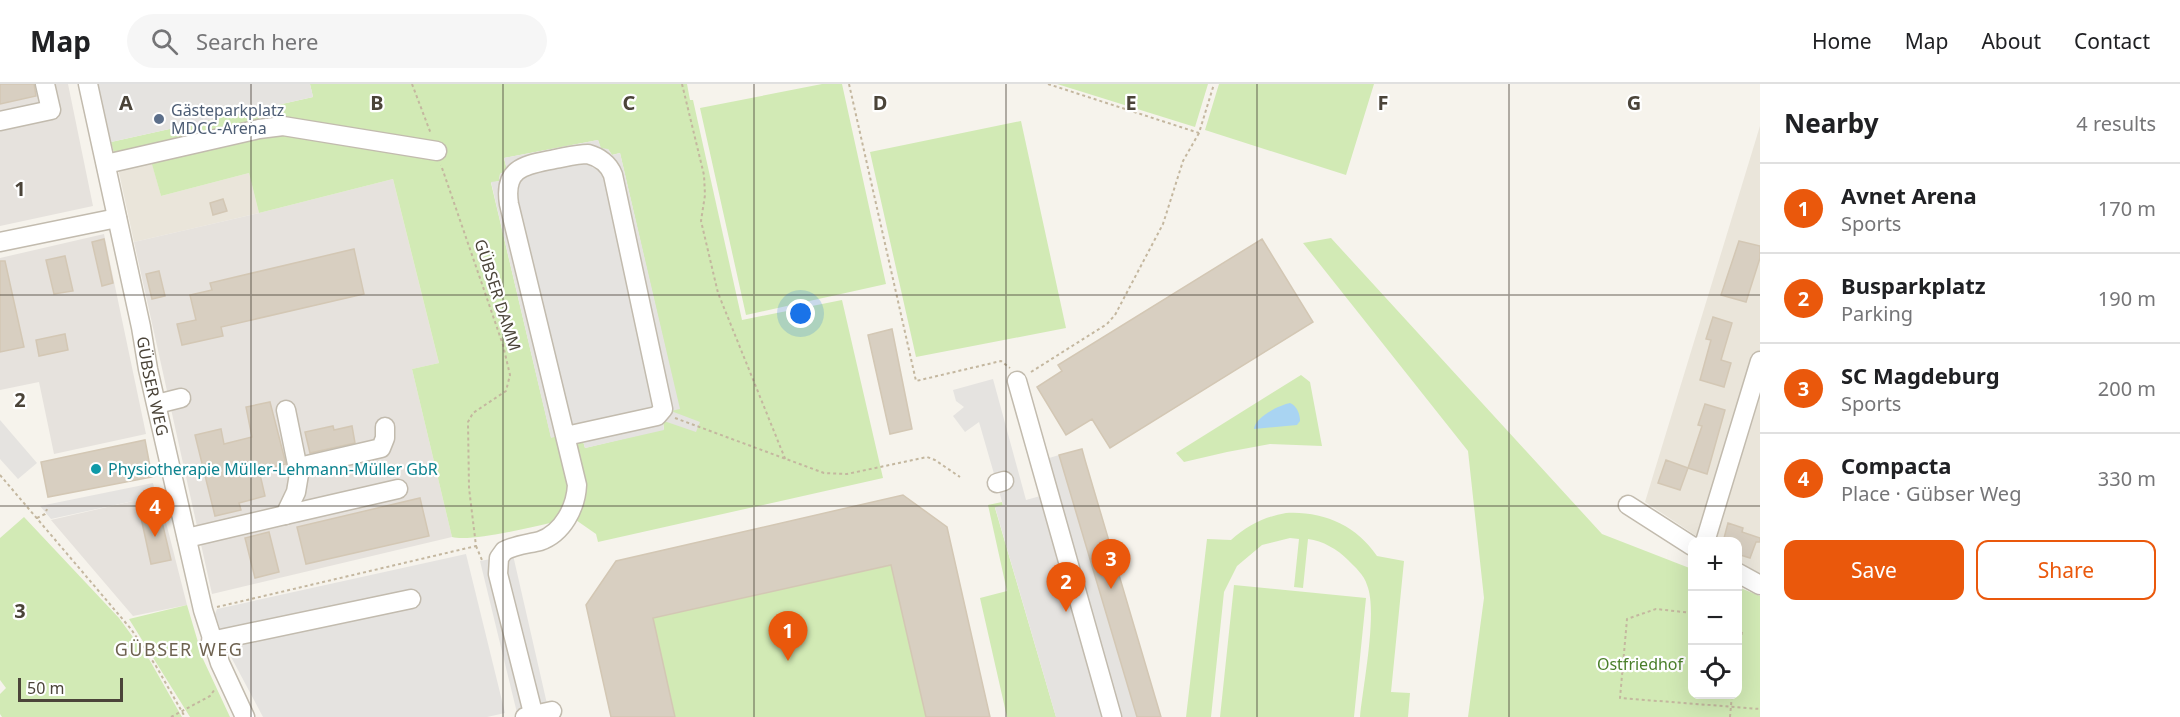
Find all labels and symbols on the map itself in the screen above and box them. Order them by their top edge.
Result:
text: A [119,89,133,116]
text: B [370,89,384,116]
text: C [623,89,636,116]
text: D [873,89,887,116]
text: E [1125,89,1137,116]
text: F [1378,89,1388,116]
text: G [1627,89,1641,116]
place label: Gästeparkplatz MDCC-Arena [171,99,284,139]
marker: Gästeparkplatz MDCC-Arena [152,112,166,126]
text: 1 [14,175,26,202]
street label: GÜBSER DAMM [470,236,526,354]
your location [786,299,815,328]
street label: GÜBSER WEG [132,335,174,438]
text: 2 [14,386,26,413]
place label: Physiotherapie Müller-Lehmann-Müller GbR [108,458,438,480]
marker: Physiotherapie Müller-Lehmann-Müller GbR [89,462,103,476]
pin: 4 [136,488,174,537]
pin: 3 [1092,540,1130,589]
pin: 2 [1046,562,1086,612]
text: 3 [14,597,26,624]
pin: 1 [768,612,808,661]
district label: GÜBSER WEG [115,637,243,661]
park label: Ostfriedhof [1597,653,1685,675]
scale bar [18,675,123,702]

